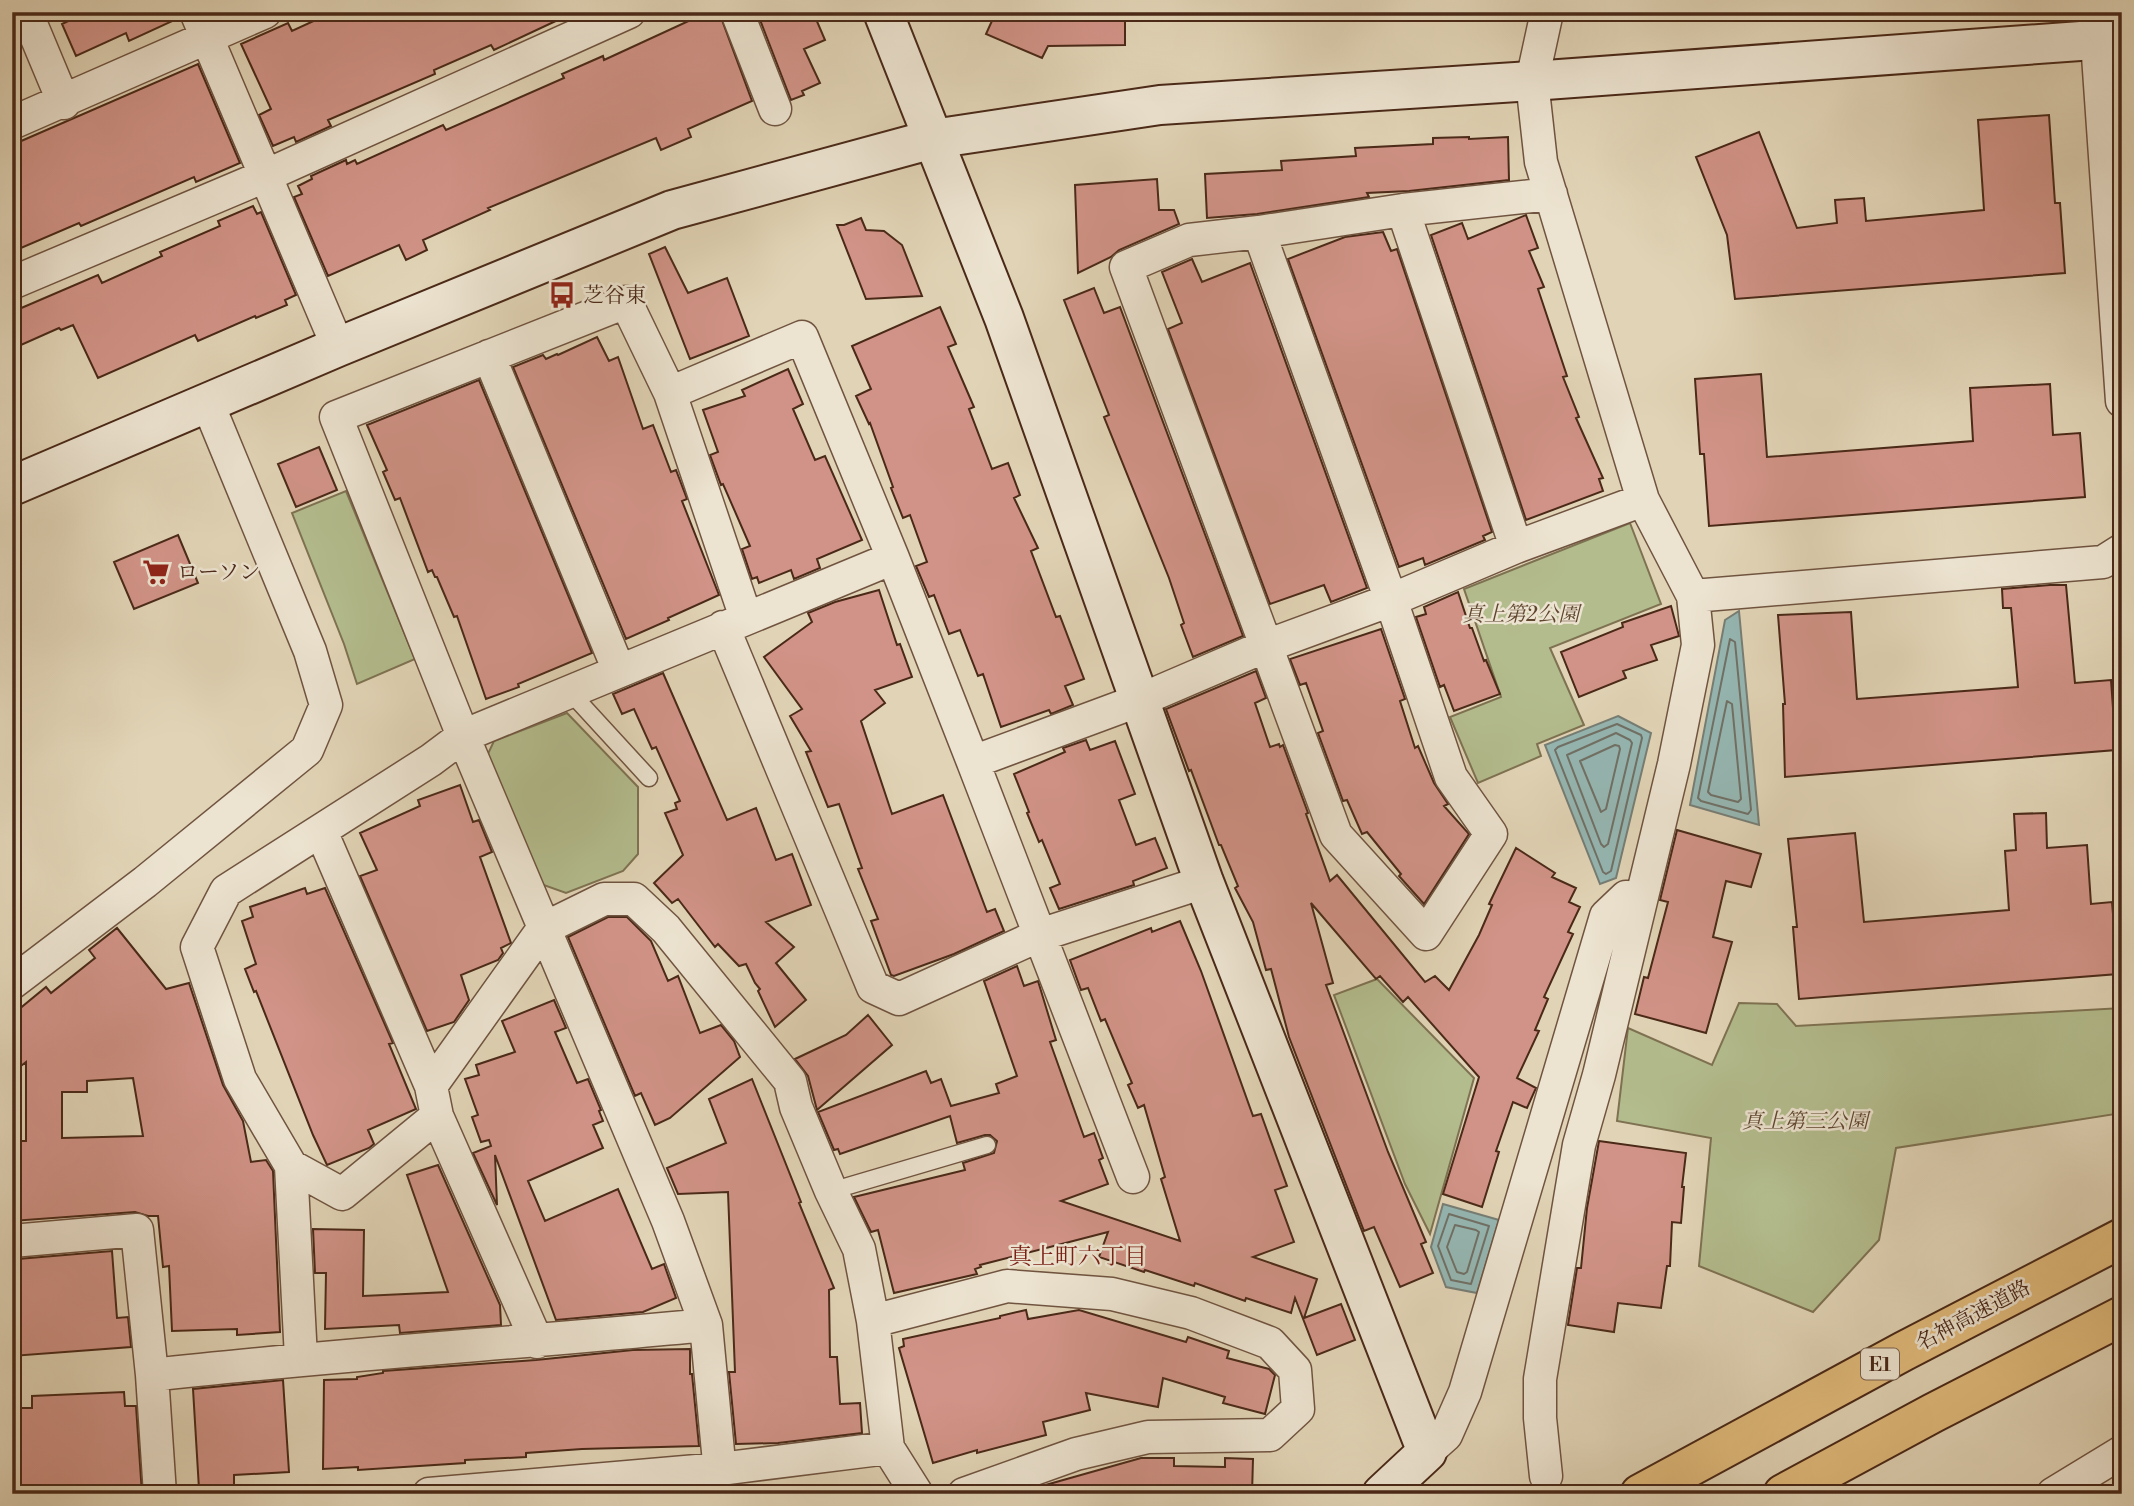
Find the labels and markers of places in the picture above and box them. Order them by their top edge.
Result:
bus stop icon: 芝谷東 [547,280,577,310]
place label: 芝谷東 [583,283,646,309]
supermarket icon: ローソン [141,557,171,587]
place label: ローソン [177,560,260,586]

